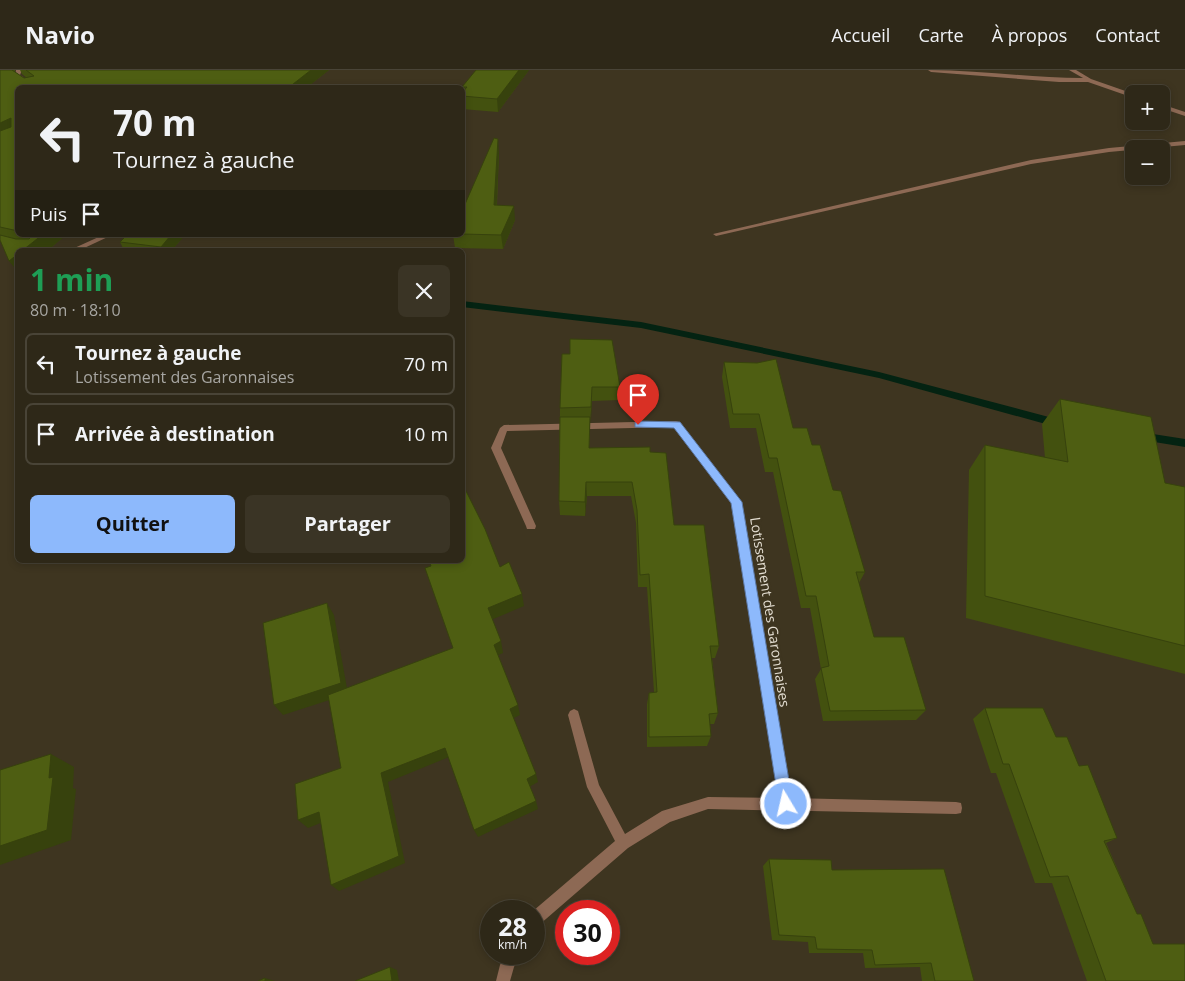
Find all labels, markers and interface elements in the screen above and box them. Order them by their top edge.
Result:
text: Navio [25,18,95,51]
text: Accueil [832,23,890,47]
text: Carte [918,23,964,47]
text: À propos [992,23,1067,47]
text: Contact [1095,23,1160,47]
map controls [1125,85,1170,185]
button: + [1125,85,1170,130]
text: 70 m [113,99,196,146]
icon: left [30,105,95,170]
button: − [1125,140,1170,185]
text: Tournez à gauche [113,144,295,174]
icon: arrive [77,200,105,228]
text: Puis [30,201,67,227]
text: 1 min [30,259,113,300]
button: close [398,265,450,317]
text: 80 m · 18:10 [30,299,121,321]
text: Tournez à gauche [75,340,241,366]
icon: left [32,350,60,378]
text: 70 m [404,351,448,377]
text: Lotissement des Garonnaises [75,366,294,388]
pin [617,374,659,425]
icon: arrive [624,381,652,409]
icon: arrive [32,420,60,448]
text: Arrivée à destination [75,421,275,447]
text: 10 m [404,421,448,447]
button: Quitter [30,495,235,553]
button: Partager [245,495,450,553]
street label: Lotissement des Garonnaises [746,516,795,709]
position arrow [759,777,811,829]
speed limit sign: 30 [555,900,620,965]
text: 28 [498,909,527,943]
text: km/h [498,936,527,953]

